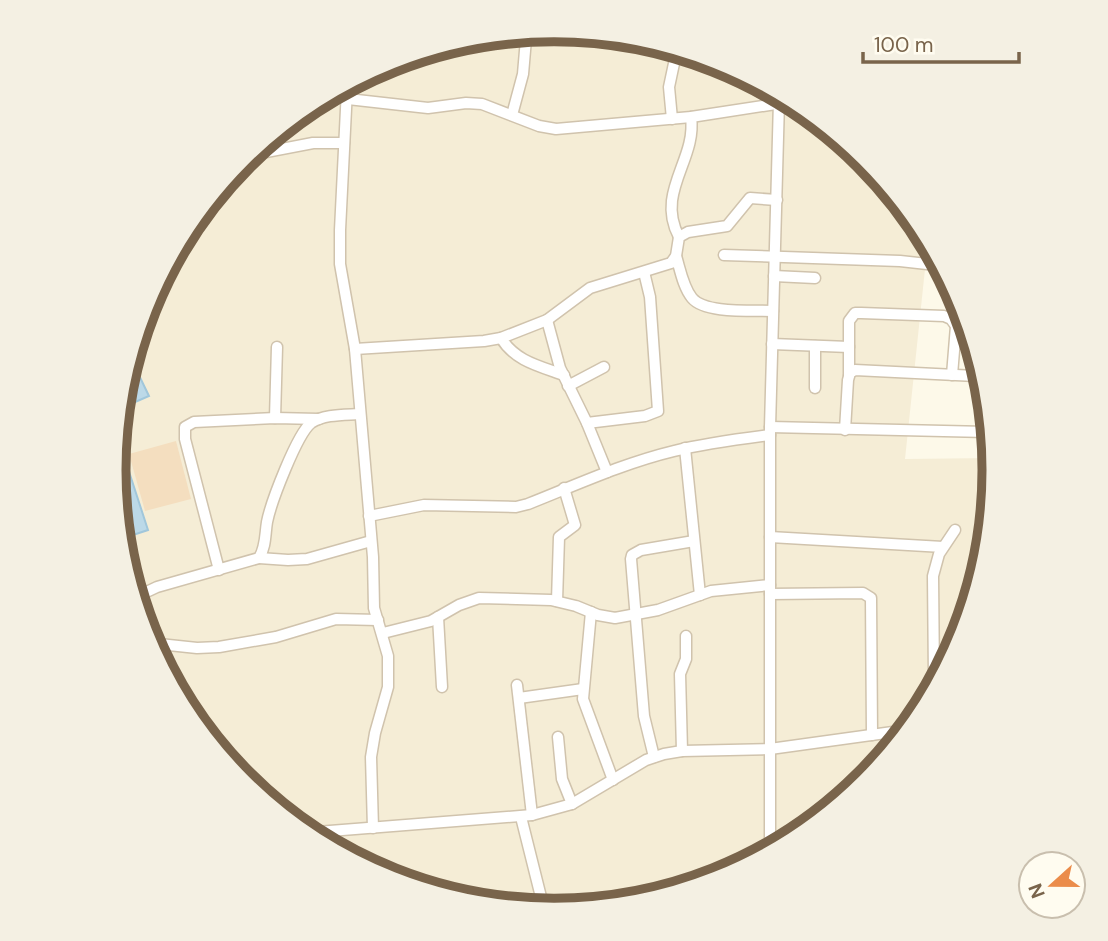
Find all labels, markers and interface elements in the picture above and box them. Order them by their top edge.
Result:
scale bar [863,21,1019,65]
text: 100 m [874,31,934,59]
north arrow [1017,850,1087,920]
text: N [1022,880,1051,902]

